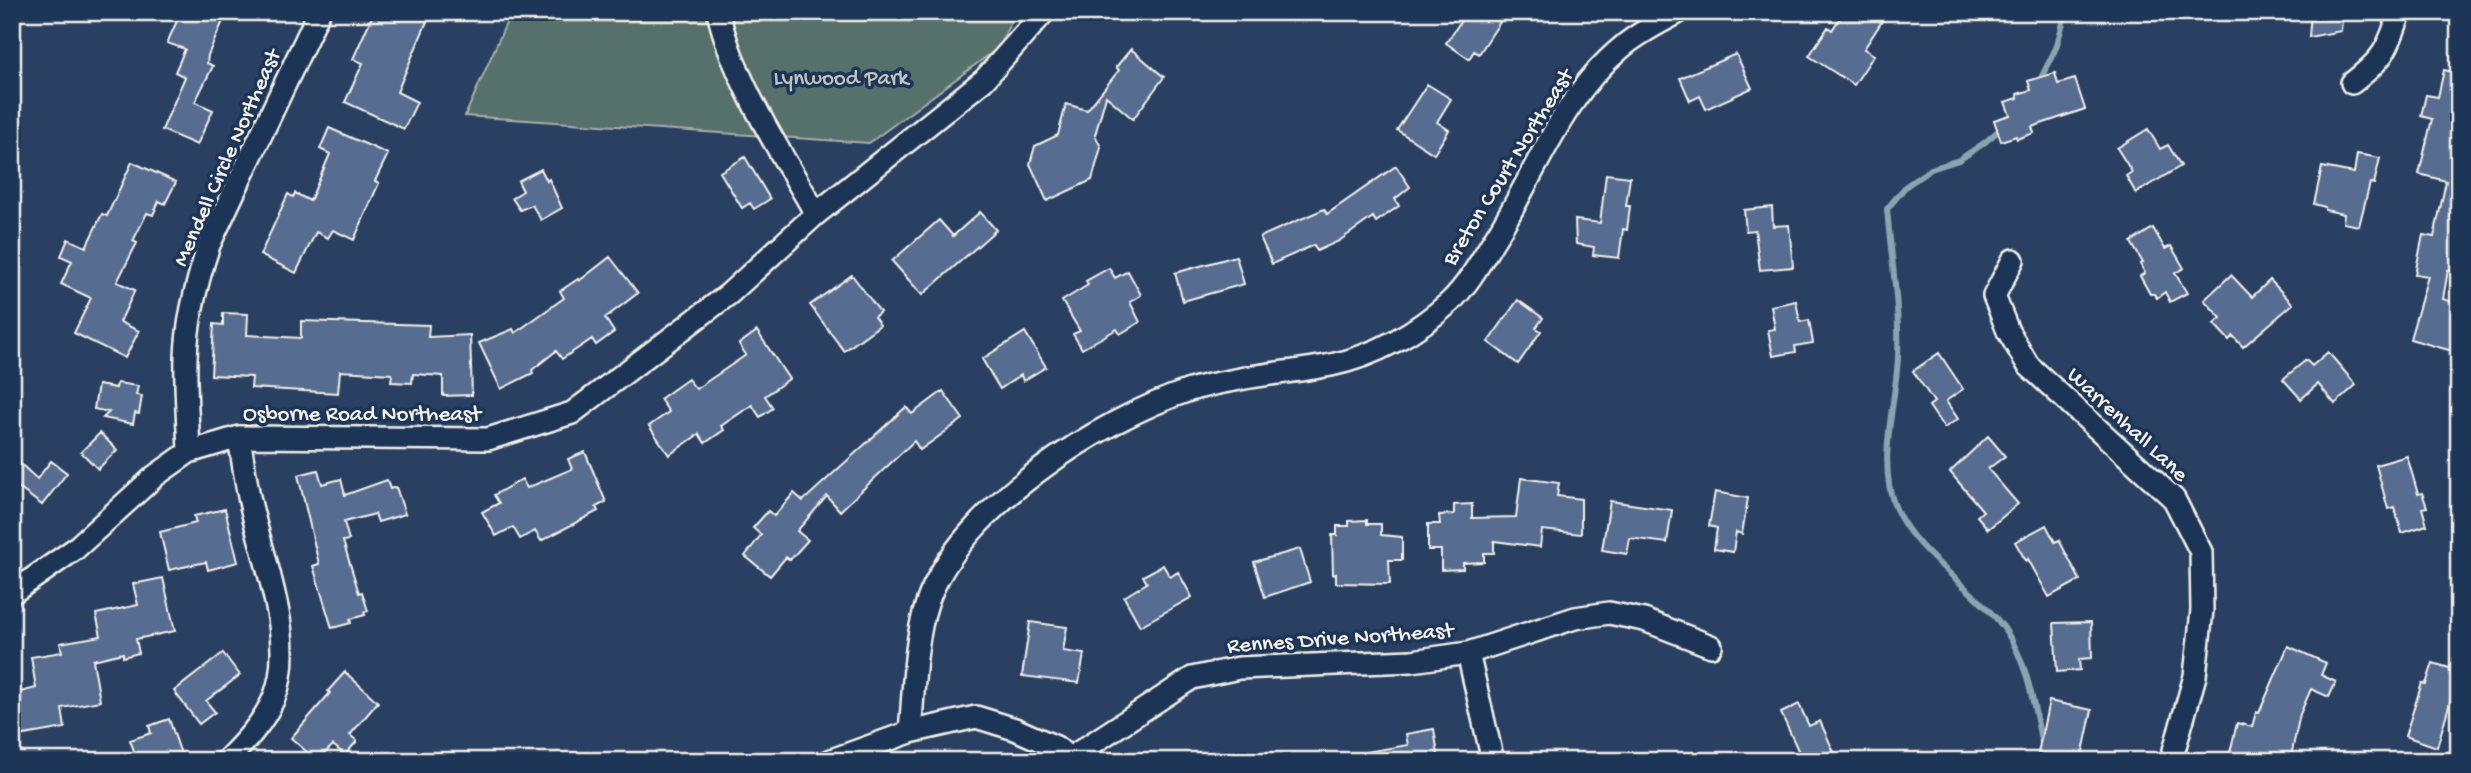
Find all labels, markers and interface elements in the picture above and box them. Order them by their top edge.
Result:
street label: Mendell Circle Northeast [168,44,289,271]
street label: Breton Court Northeast [1437,63,1581,272]
park label: Lynwood Park [773,66,911,93]
street label: Warrenhall Lane [2060,362,2194,489]
street label: Osborne Road Northeast [243,402,483,429]
street label: Rennes Drive Northeast [1226,618,1456,661]

